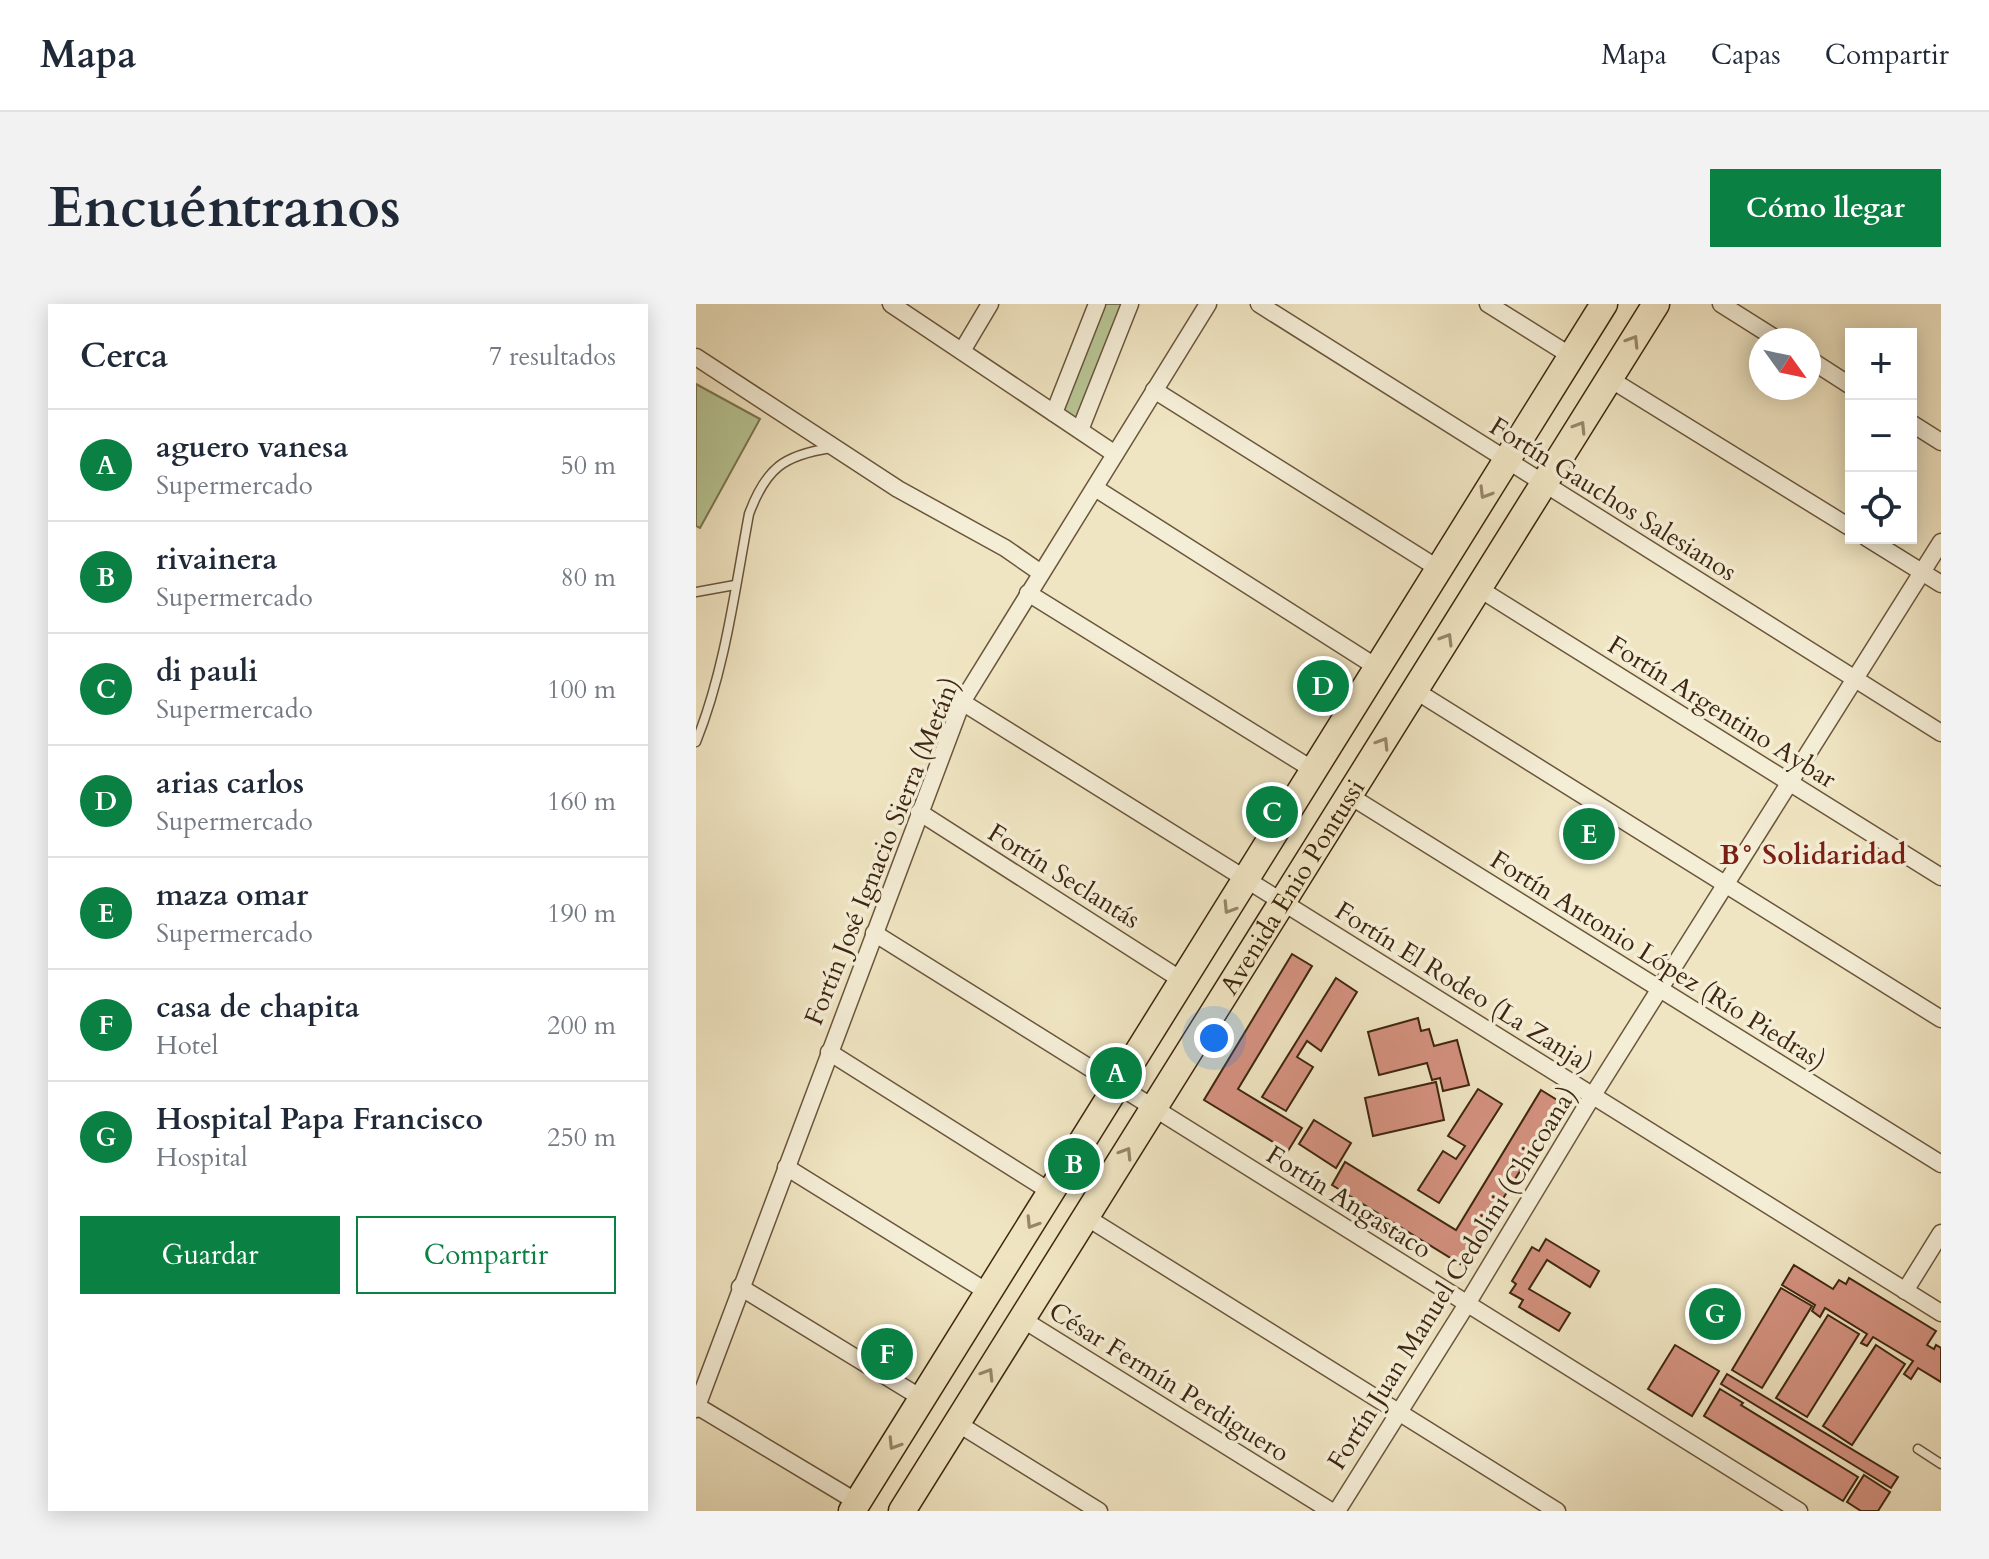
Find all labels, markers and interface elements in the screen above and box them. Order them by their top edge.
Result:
text: Mapa [40,29,136,81]
text: Mapa [1601,36,1667,74]
text: Capas [1711,36,1781,74]
text: Compartir [1825,36,1949,74]
button: Cómo llegar [1710,169,1941,247]
text: Encuéntranos [48,171,401,246]
north arrow [1749,328,1821,400]
map controls [1845,328,1917,544]
button: + [1845,328,1917,400]
text: Cerca [80,333,168,379]
one-way arrow [1623,335,1639,350]
text: 7 resultados [489,339,616,374]
button: − [1845,400,1917,472]
street label: Fortín Gauchos Salesianos [1483,409,1743,589]
one-way arrow [1570,421,1585,436]
text: aguero vanesa [156,427,348,468]
text: A [96,448,116,483]
text: 50 m [560,448,616,483]
text: Supermercado [156,468,313,503]
button: locate [1845,472,1917,544]
one-way arrow [1480,484,1495,499]
text: rivainera [156,539,277,580]
text: B [97,560,115,595]
text: 80 m [560,560,616,595]
text: Supermercado [156,580,313,615]
street label: Fortín Argentino Aybar [1601,627,1843,797]
one-way arrow [1437,633,1453,648]
text: di pauli [156,651,258,692]
pin: D [1297,656,1349,716]
text: C [96,672,116,707]
text: 100 m [547,672,616,707]
street label: Fortín José Ignacio Sierra (Metán) [796,672,968,1030]
text: Supermercado [156,692,313,727]
one-way arrow [1373,737,1389,752]
text: arias carlos [156,763,304,804]
street label: Avenida Enio Pontussi [1211,772,1373,1001]
pin: C [1246,782,1298,842]
text: D [95,784,117,819]
text: 160 m [547,784,616,819]
text: Supermercado [156,804,313,839]
pin: E [1563,804,1615,864]
street label: Fortín Seclantás [981,815,1147,937]
district label: B° Solidaridad [1720,836,1907,874]
street label: Fortín Antonio López (Río Piedras) [1484,842,1832,1078]
text: maza omar [156,875,308,916]
street label: Fortín El Rodeo (La Zanja) [1329,893,1599,1081]
text: E [98,896,114,931]
text: 190 m [547,896,616,931]
one-way arrow [1223,899,1238,914]
text: Supermercado [156,916,313,951]
text: casa de chapita [156,987,360,1028]
text: F [98,1008,114,1043]
text: 200 m [547,1008,616,1043]
your location [1194,1018,1234,1058]
text: Hotel [156,1028,218,1063]
pin: A [1090,1043,1142,1103]
street label: Fortín Juan Manuel Cedolini (Chicoana) [1319,1080,1585,1476]
text: Hospital Papa Francisco [156,1099,483,1140]
text: G [95,1120,117,1155]
text: 250 m [547,1120,616,1155]
pin: B [1048,1134,1100,1194]
street label: Fortín Angastaco [1260,1137,1438,1267]
text: Hospital [156,1140,248,1175]
one-way arrow [1116,1147,1132,1162]
one-way arrow [1026,1214,1041,1229]
button: Guardar [80,1216,340,1294]
button: Compartir [356,1216,616,1294]
pin: G [1689,1284,1741,1344]
street label: César Fermín Perdiguero [1042,1294,1296,1470]
pin: F [861,1324,913,1384]
one-way arrow [978,1368,993,1383]
one-way arrow [889,1435,904,1450]

